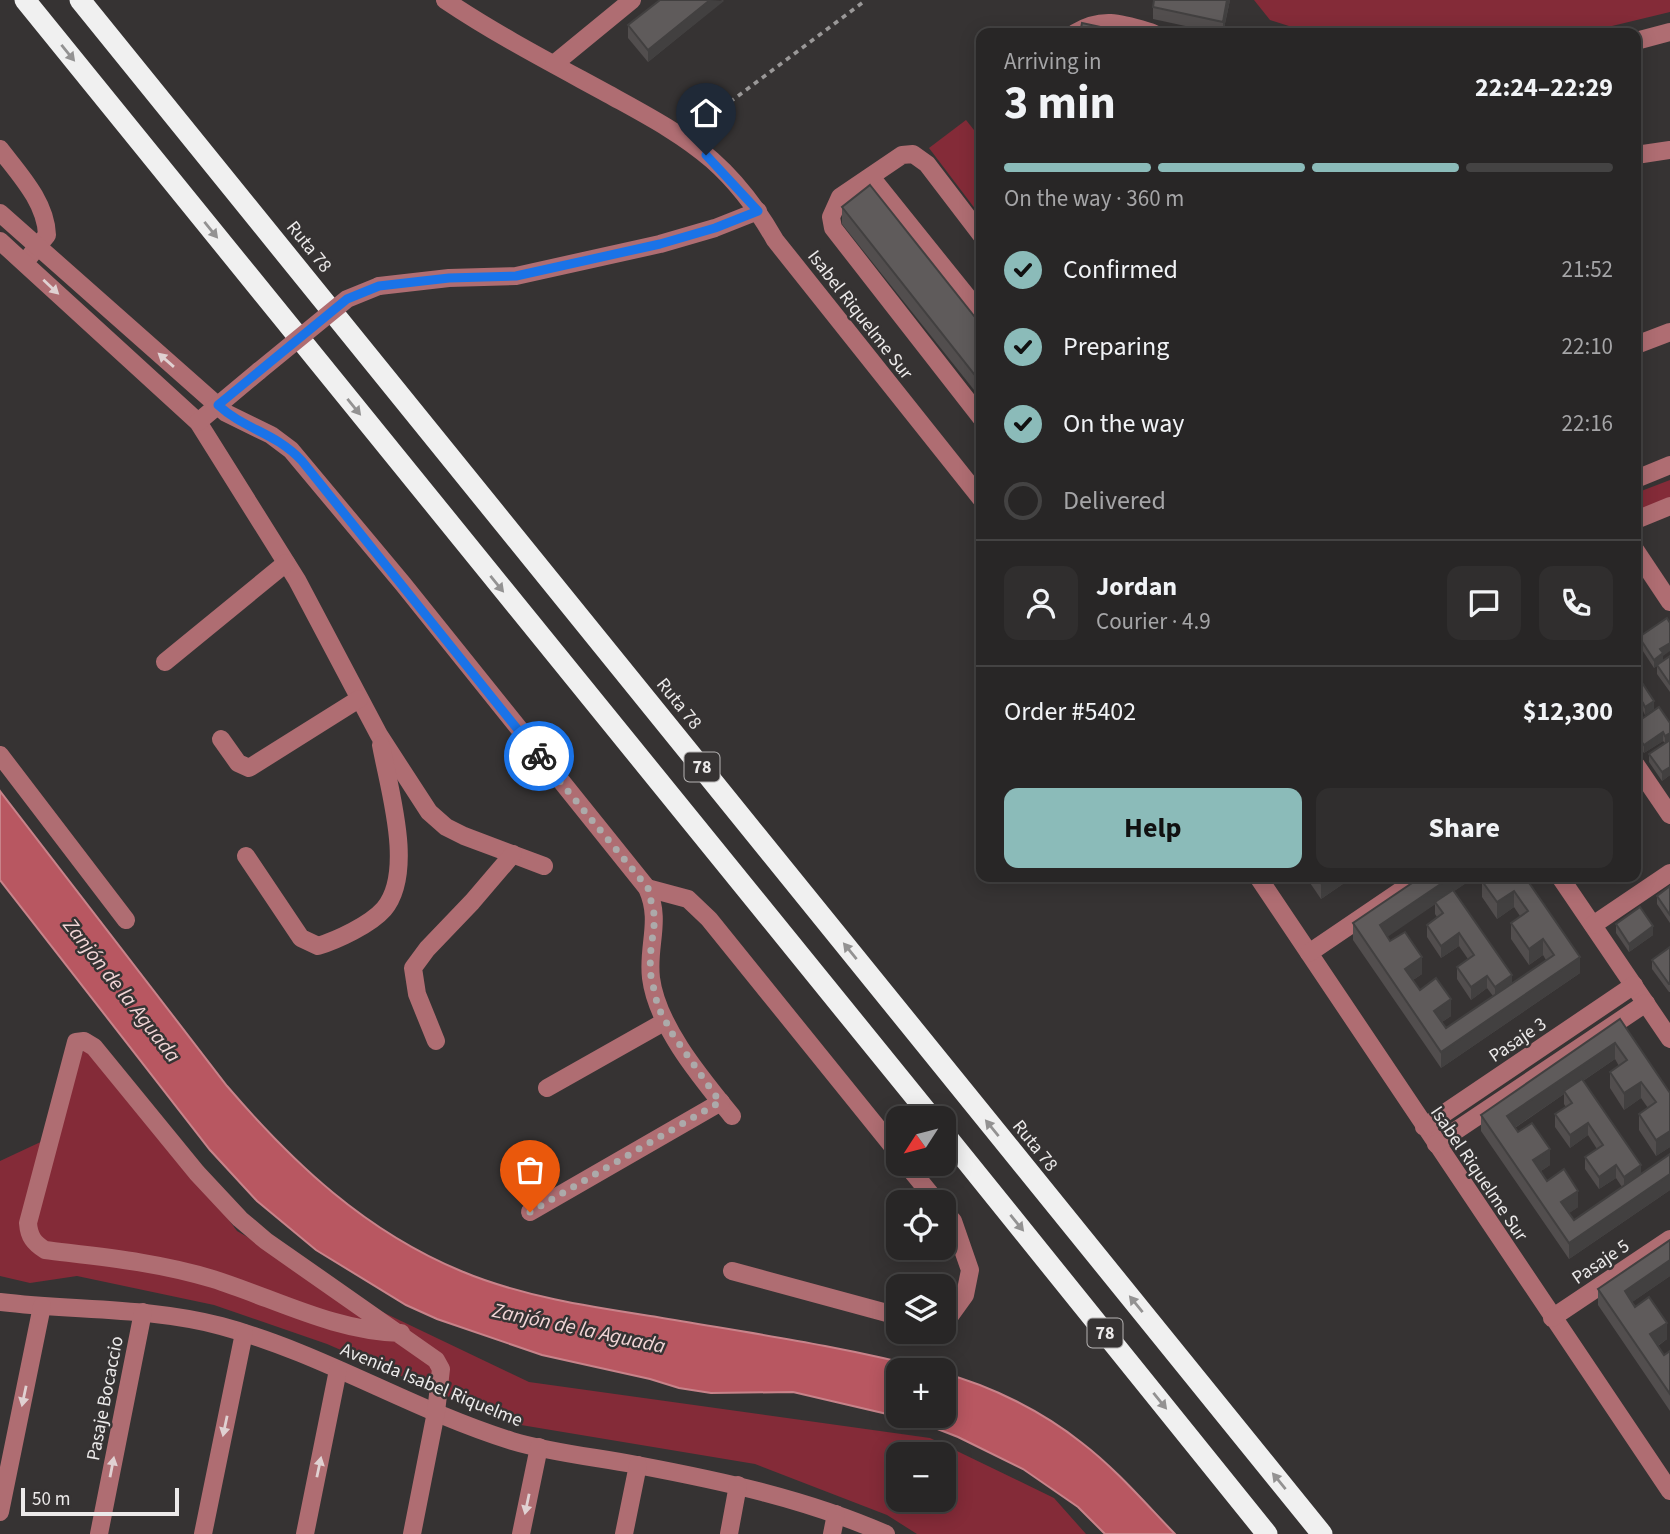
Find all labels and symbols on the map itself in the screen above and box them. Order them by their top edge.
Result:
one-way arrow [60,45,75,62]
pin [676,83,736,155]
street label: Ruta 78 [280,215,338,279]
one-way arrow [203,221,218,238]
street label: Isabel Riquelme Sur [801,244,919,386]
one-way arrow [42,278,59,294]
one-way arrow [157,352,175,368]
one-way arrow [346,398,361,415]
one-way arrow [489,575,504,592]
street label: Ruta 78 [650,672,708,736]
courier [504,721,574,791]
road number: 78 [684,752,720,782]
water label: Zanjón de la Aguada [55,911,188,1069]
one-way arrow [842,942,857,960]
street label: Pasaje 3 [1484,1011,1552,1069]
street label: Isabel Riquelme Sur [1423,1101,1534,1247]
north arrow [886,1106,956,1176]
street label: Ruta 78 [1006,1114,1064,1178]
one-way arrow [985,1119,1000,1137]
pin [500,1140,560,1212]
one-way arrow [1009,1215,1024,1232]
street label: Pasaje 5 [1567,1233,1635,1291]
water label: Zanjón de la Aguada [489,1295,668,1361]
one-way arrow [1128,1296,1143,1314]
road number: 78 [1088,1318,1122,1348]
street label: Pasaje Bocaccio [80,1334,131,1463]
street label: Avenida Isabel Riquelme [336,1336,527,1434]
one-way arrow [18,1385,29,1407]
one-way arrow [1152,1391,1167,1409]
one-way arrow [219,1415,230,1437]
one-way arrow [107,1456,118,1478]
one-way arrow [313,1456,324,1478]
one-way arrow [1272,1473,1287,1490]
scale bar [21,1485,178,1517]
one-way arrow [522,1493,533,1515]

